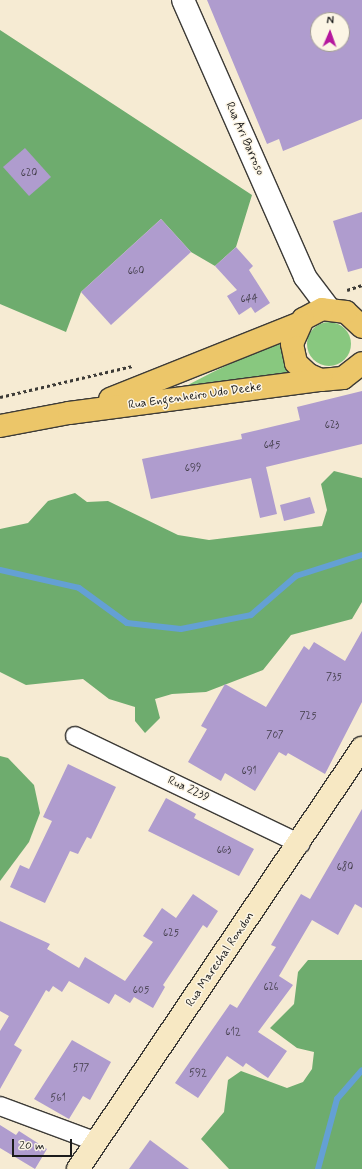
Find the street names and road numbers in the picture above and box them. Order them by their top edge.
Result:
street label: Rua Ari Barroso [221,100,267,178]
street label: Rua Engenheiro Udo Deeke [127,380,263,414]
street label: Rua 2239 [165,774,211,806]
street label: Rua Marechal Rondon [185,911,257,1009]

